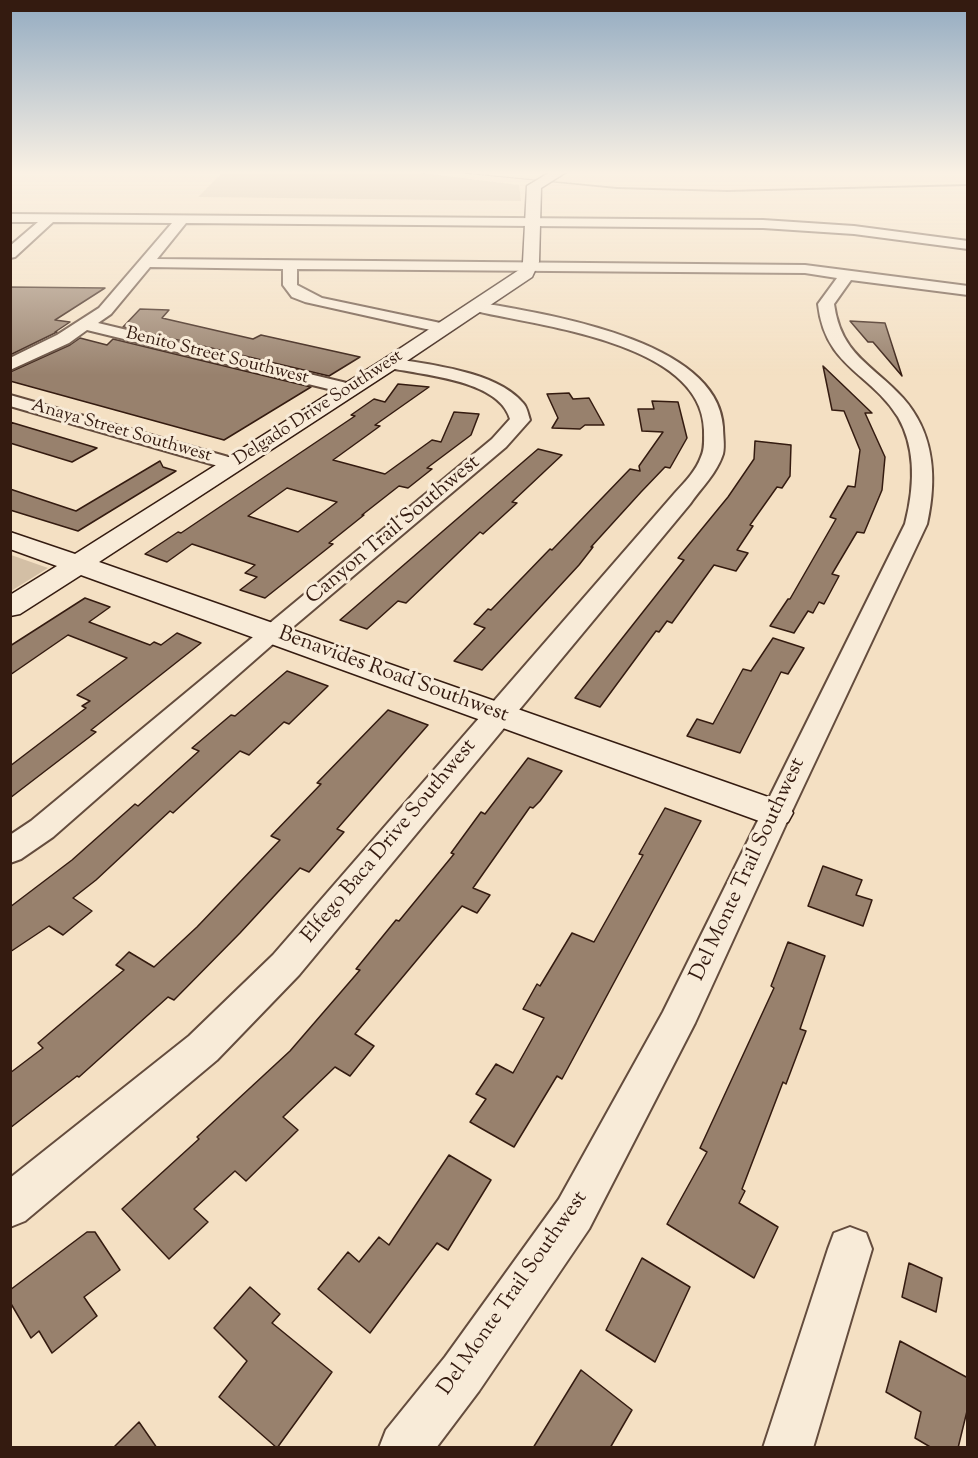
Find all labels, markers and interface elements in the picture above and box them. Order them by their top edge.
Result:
street label: Benito Street Southwest [123,324,311,390]
street label: Delgado Drive Southwest [230,346,408,472]
street label: Anaya Street Southwest [28,396,214,468]
street label: Canyon Trail Southwest [302,451,486,611]
street label: Benavides Road Southwest [274,623,512,729]
street label: Elfego Baca Drive Southwest [297,735,483,949]
street label: Del Monte Trail Southwest [686,754,812,986]
street label: Del Monte Trail Southwest [434,1187,594,1401]

